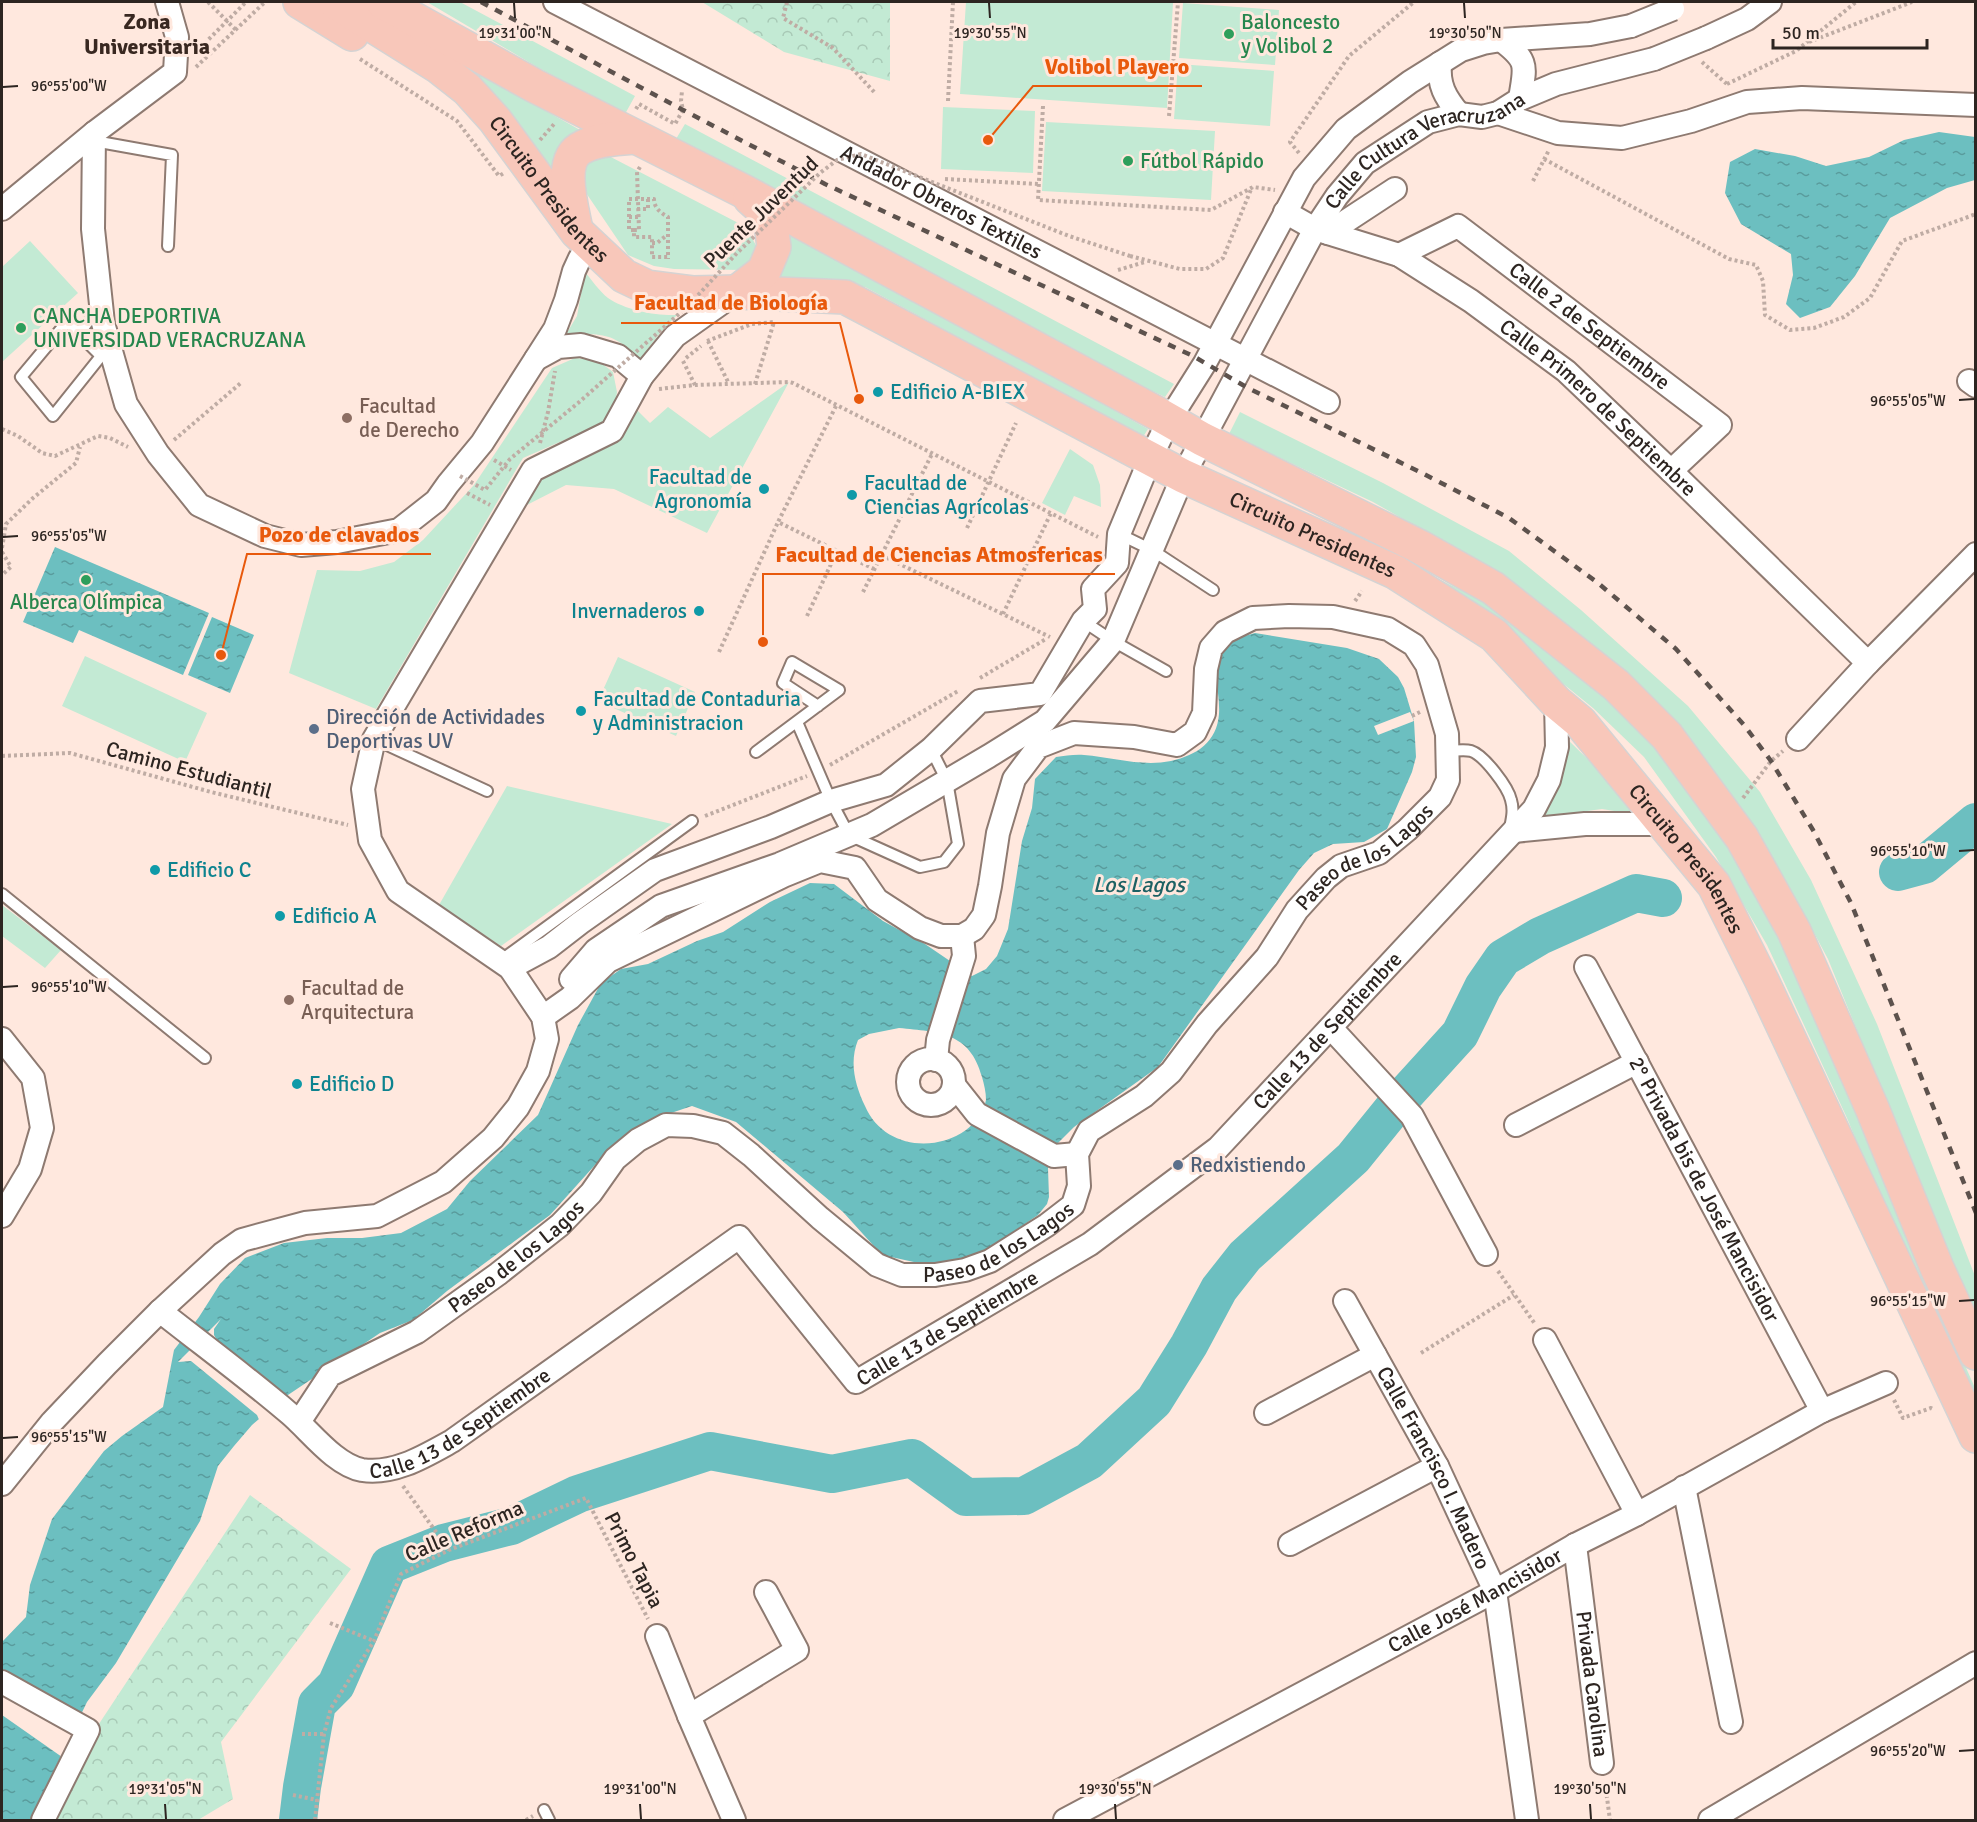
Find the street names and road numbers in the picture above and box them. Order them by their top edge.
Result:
street label: Calle Cultura Veracruzana [1319,86,1530,214]
street label: Circuito Presidentes [483,111,614,268]
street label: Andador Obreros Textiles [836,139,1046,265]
street label: Puente Juventud [698,151,824,273]
street label: Calle 2 de Septiembre [1504,257,1675,395]
street label: Calle Primero de Septiembre [1494,314,1702,502]
street label: Circuito Presidentes [1225,486,1400,584]
street label: Camino Estudiantil [103,735,275,805]
street label: Circuito Presidentes [1623,779,1749,938]
street label: Paseo de los Lagos [1290,798,1439,916]
street label: Calle 13 de Septiembre [1247,946,1407,1115]
street label: 2° Privada bis de José Mancisidor [1623,1052,1785,1327]
street label: Paseo de los Lagos [443,1195,590,1319]
street label: Paseo de los Lagos [923,1196,1079,1288]
street label: Calle 13 de Septiembre [852,1264,1043,1392]
street label: Calle 13 de Septiembre [369,1362,555,1484]
street label: Calle Francisco I. Madero [1371,1362,1496,1573]
street label: Calle Reforma [401,1494,527,1568]
street label: Primo Tapia [599,1508,669,1612]
street label: Calle José Mancisidor [1383,1542,1567,1659]
street label: Privada Carolina [1570,1609,1614,1759]

